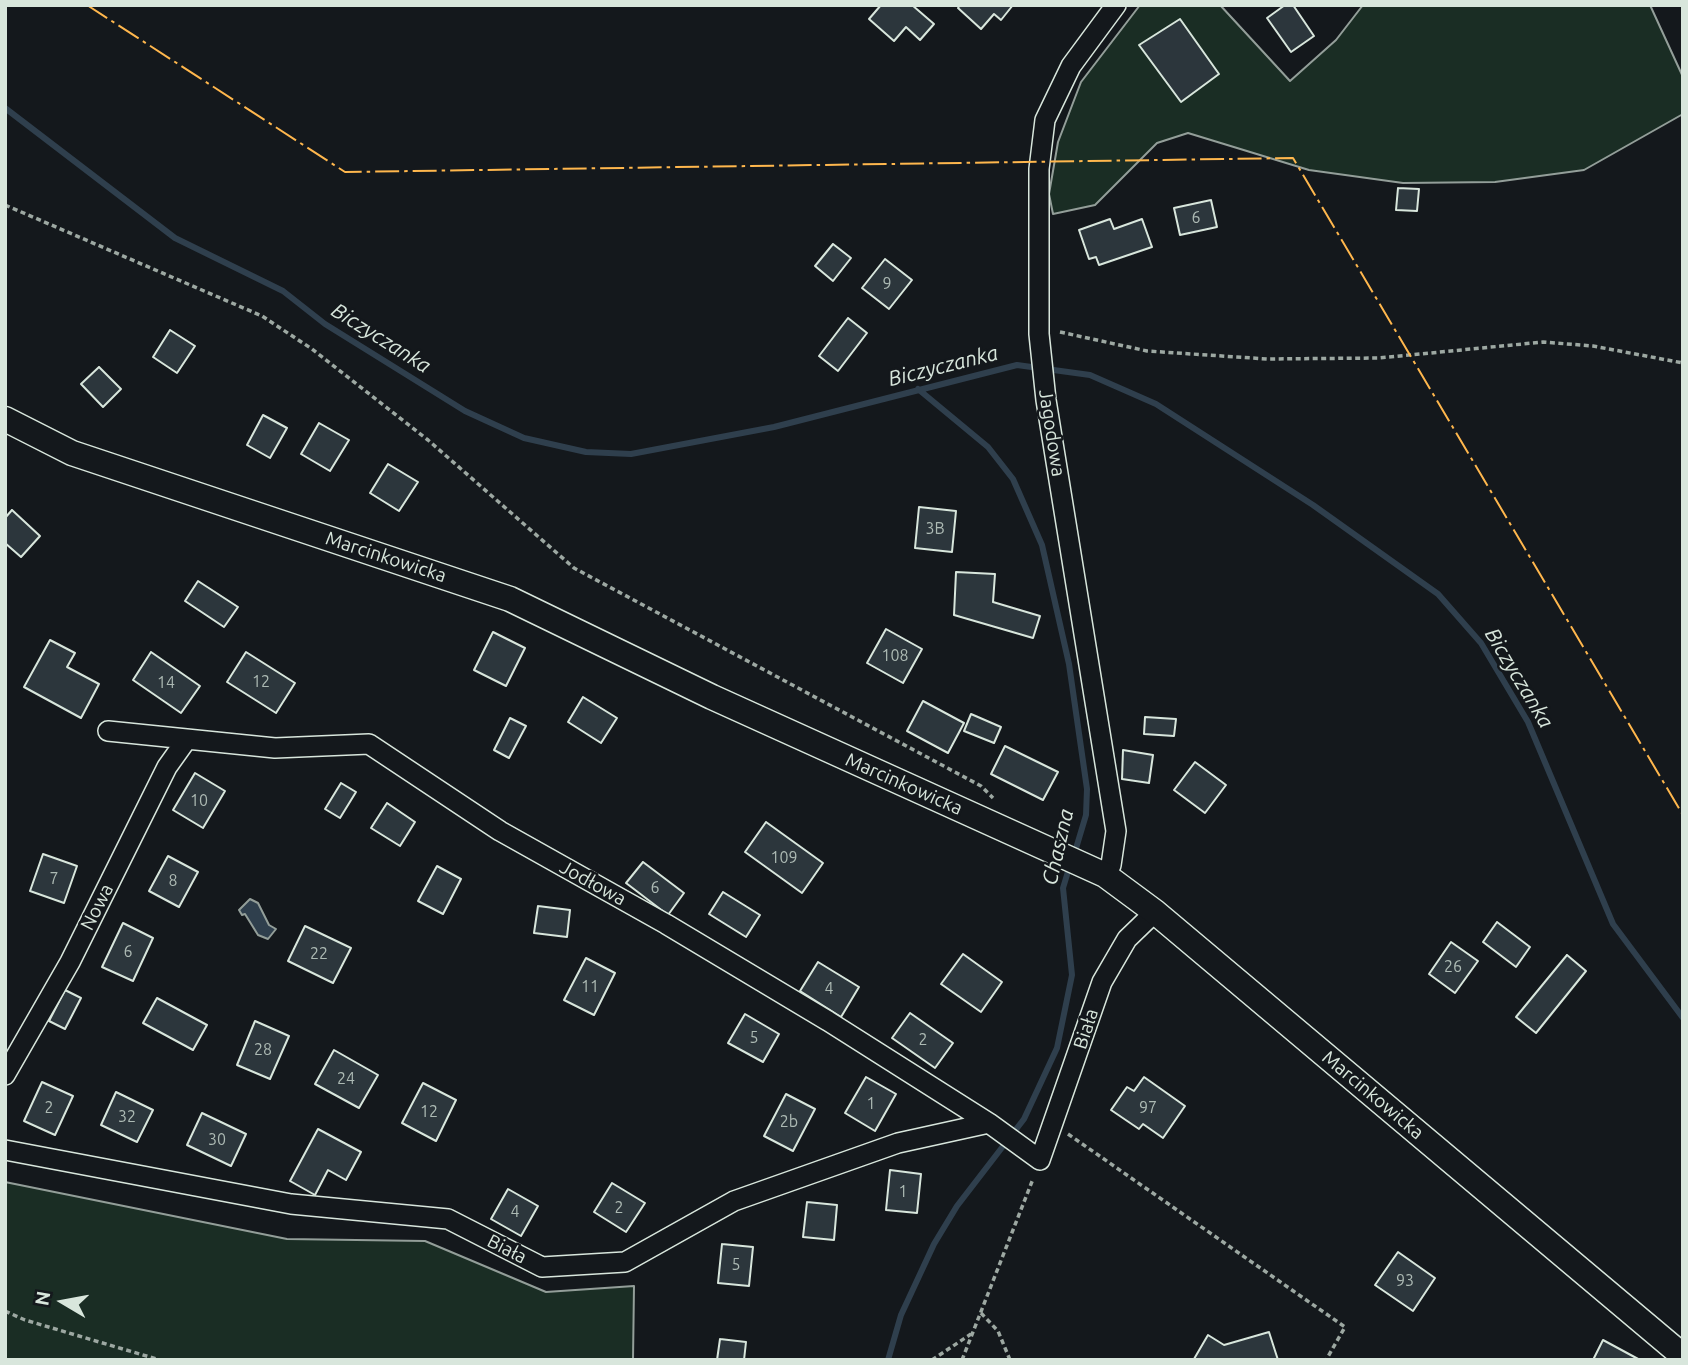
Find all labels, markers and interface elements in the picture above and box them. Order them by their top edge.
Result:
house number: 6 [1191,208,1201,228]
house number: 9 [882,274,892,294]
water label: Biczyczanka [327,298,435,378]
water label: Biczyczanka [885,340,1001,392]
street label: Jagodowa [1034,388,1070,478]
house number: 3B [925,519,945,539]
street label: Marcinkowicka [323,527,449,587]
water label: Biczyczanka [1479,623,1559,733]
house number: 108 [881,646,909,666]
house number: 12 [252,672,270,692]
house number: 14 [157,673,175,693]
street label: Marcinkowicka [842,748,966,820]
house number: 10 [190,791,208,811]
water label: Chaszna [1037,806,1079,888]
house number: 109 [770,848,798,868]
street label: Jodłowa [556,856,630,910]
house number: 7 [49,869,59,889]
house number: 8 [168,871,178,891]
house number: 6 [650,878,660,898]
street label: Nowa [76,880,118,934]
house number: 6 [123,942,133,962]
house number: 22 [310,944,328,964]
house number: 26 [1444,957,1462,977]
house number: 11 [581,977,599,997]
house number: 4 [824,979,834,999]
street label: Biała [1069,1006,1103,1052]
house number: 5 [749,1028,759,1048]
house number: 2 [918,1030,928,1050]
house number: 28 [254,1040,272,1060]
street label: Marcinkowicka [1318,1046,1428,1144]
house number: 24 [337,1069,355,1089]
house number: 1 [866,1094,876,1114]
house number: 2 [44,1098,54,1118]
house number: 97 [1139,1098,1157,1118]
house number: 12 [420,1102,438,1122]
house number: 32 [118,1107,136,1127]
house number: 2b [780,1112,798,1132]
house number: 30 [208,1130,226,1150]
house number: 1 [898,1182,908,1202]
house number: 2 [614,1198,624,1218]
house number: 4 [510,1202,520,1222]
street label: Biała [483,1229,531,1269]
house number: 5 [731,1255,741,1275]
north arrow [28,1267,98,1337]
house number: 93 [1396,1271,1414,1291]
text: N [30,1289,54,1307]

